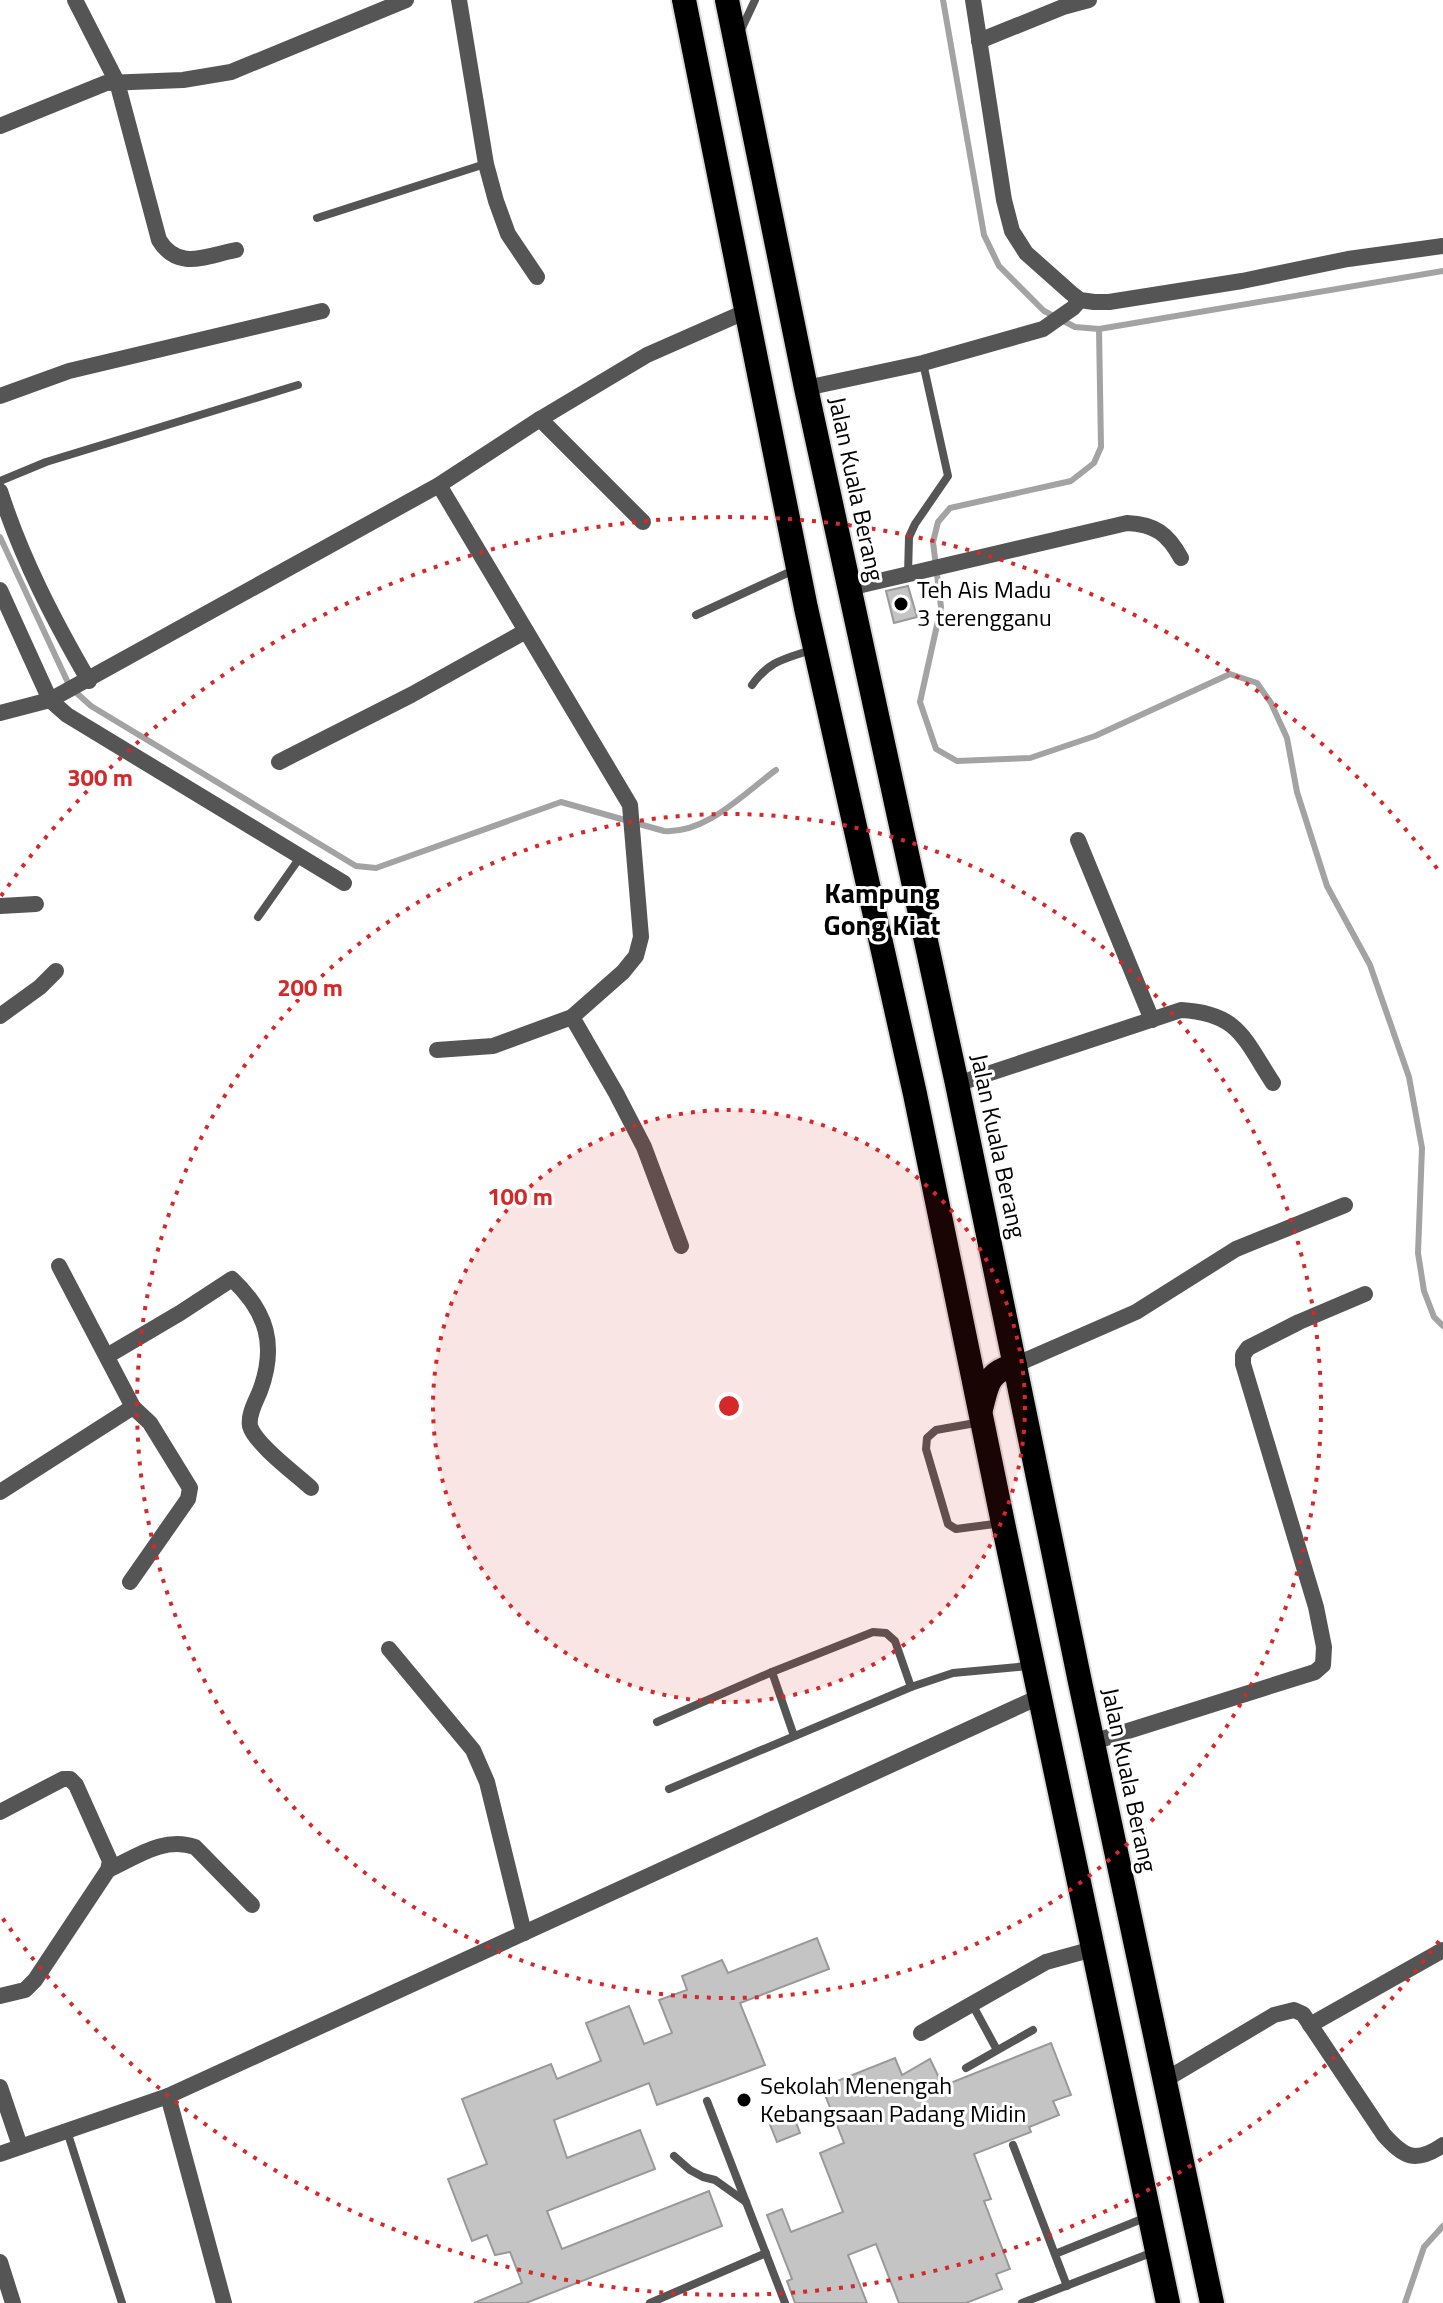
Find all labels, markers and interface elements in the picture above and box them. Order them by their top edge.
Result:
street label: Jalan Kuala Berang [820,393,894,585]
place label: Teh Ais Madu 3 terengganu [917,571,1052,635]
marker: Teh Ais Madu 3 terengganu [892,595,910,613]
text: 300 m [67,759,133,795]
district label: Kampung Gong Kiat [824,871,940,946]
text: 200 m [277,969,343,1005]
street label: Jalan Kuala Berang [962,1050,1036,1242]
text: 100 m [487,1178,553,1214]
centre of rings [715,1392,743,1420]
street label: Jalan Kuala Berang [1093,1684,1167,1876]
place label: Sekolah Menengah Kebangsaan Padang Midin [760,2067,1026,2131]
marker: Sekolah Menengah Kebangsaan Padang Midin [735,2091,753,2109]

